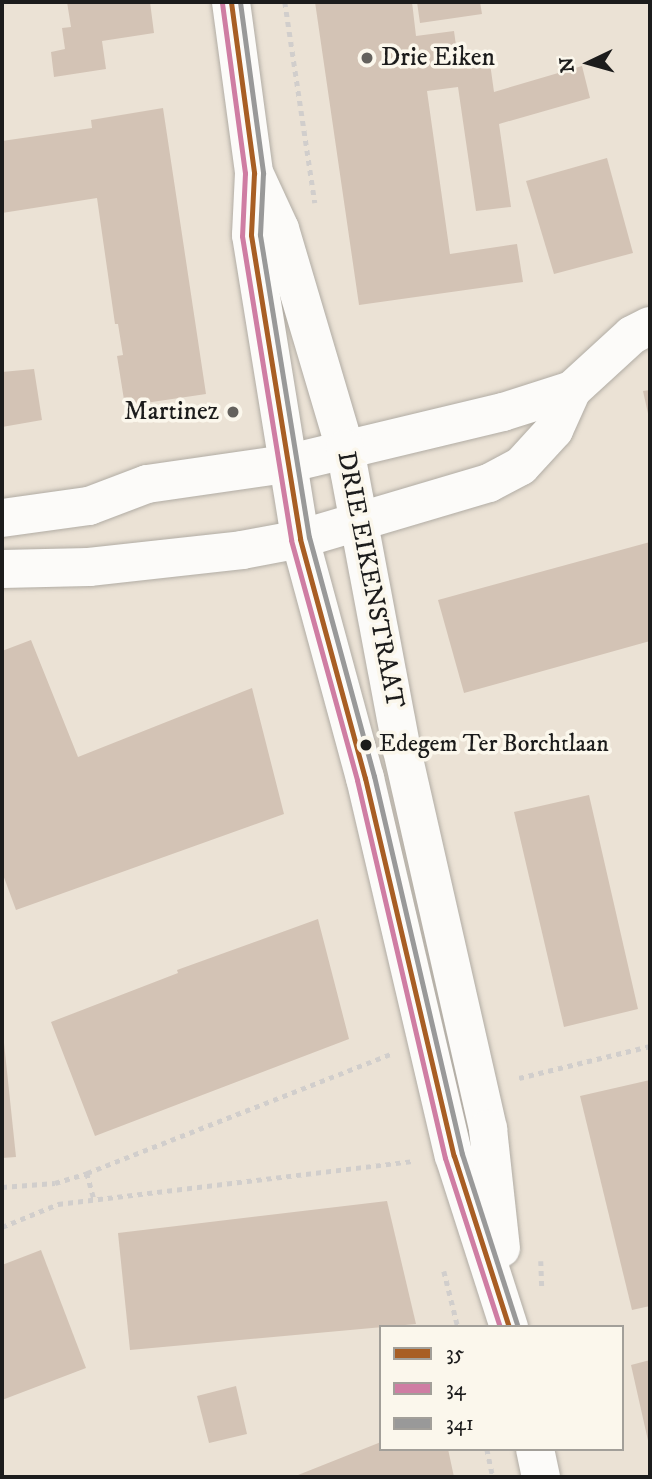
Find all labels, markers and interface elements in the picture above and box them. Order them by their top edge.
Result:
north arrow [554,28,624,98]
place label: Drie Eiken [381,42,495,74]
marker: Drie Eiken [359,50,375,66]
text: N [555,56,580,74]
place label: Martinez [124,396,219,428]
marker: Martinez [225,404,241,420]
street label: DRIE EIKENSTRAAT [330,449,410,711]
place label: Edegem Ter Borchtlaan [379,731,609,759]
marker: Edegem Ter Borchtlaan [359,738,373,752]
legend [379,1325,624,1451]
text: 35 [446,1341,464,1367]
text: 34 [446,1376,466,1402]
text: 341 [446,1411,474,1437]

